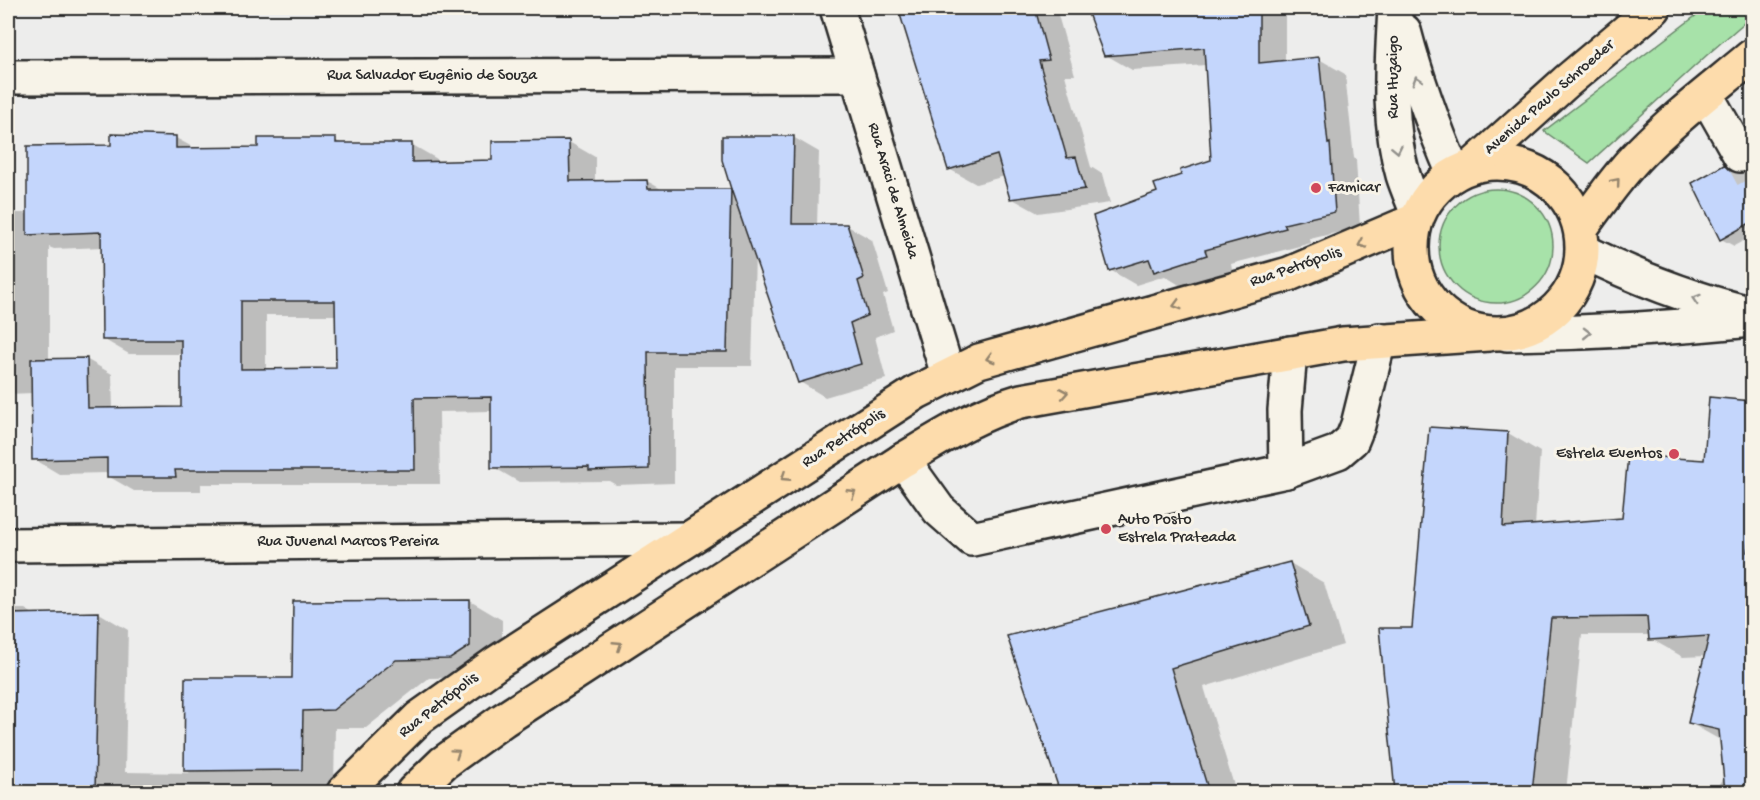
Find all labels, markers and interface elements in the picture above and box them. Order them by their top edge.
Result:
street label: Rua Ituzaigo [1385,35,1404,119]
street label: Avenida Paulo Schroeder [1481,36,1620,160]
street label: Rua Salvador Eugênio de Souza [327,67,538,86]
one-way arrow [1412,75,1424,86]
street label: Rua Araci de Almeida [862,121,922,262]
one-way arrow [1390,144,1403,154]
one-way arrow [1609,177,1620,188]
place label: Famicar [1327,179,1381,198]
marker: Famicar [1309,181,1323,195]
one-way arrow [1358,237,1369,249]
street label: Rua Petrópolis [1248,243,1345,292]
one-way arrow [1691,293,1702,306]
one-way arrow [1173,298,1183,311]
one-way arrow [1582,327,1591,339]
one-way arrow [985,351,996,363]
one-way arrow [1058,387,1068,400]
street label: Rua Petrópolis [799,405,890,473]
place label: Estrela Eventos [1556,445,1663,464]
marker: Estrela Eventos [1667,447,1681,461]
one-way arrow [781,469,791,481]
one-way arrow [845,489,856,500]
place label: Auto Posto Estrela Prateada [1118,511,1237,548]
marker: Auto Posto Estrela Prateada [1099,522,1113,536]
street label: Rua Juvenal Marcos Pereira [257,533,440,552]
one-way arrow [612,641,622,653]
street label: Rua Petrópolis [396,669,483,743]
one-way arrow [449,749,460,760]

